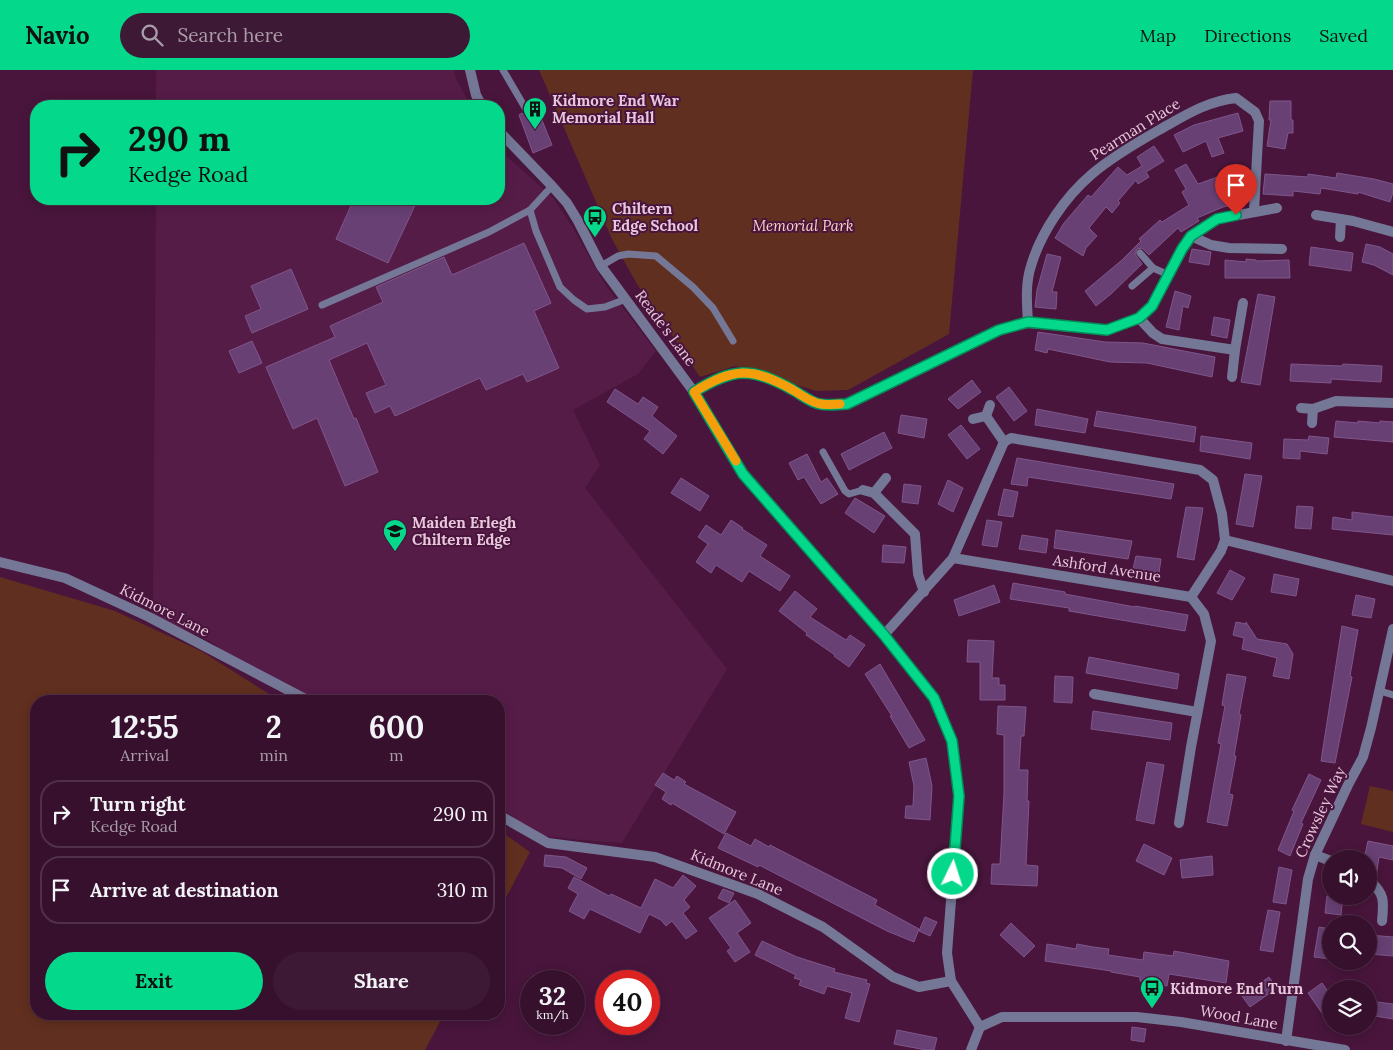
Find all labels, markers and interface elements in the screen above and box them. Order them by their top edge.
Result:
search box [120,13,470,58]
text: Navio [25,20,90,51]
icon: search [138,21,166,49]
text: Search here [178,23,283,47]
text: Map [1140,24,1176,47]
text: Directions [1204,24,1291,47]
text: Saved [1319,24,1368,47]
place label: Kidmore End War Memorial Hall [552,91,680,127]
street label: Pearman Place [1087,94,1183,164]
building icon: Kidmore End War Memorial Hall [522,96,548,130]
text: 290 m [128,116,230,161]
icon: right [45,120,110,185]
text: Kedge Road [128,160,248,188]
pin [1215,164,1257,215]
icon: arrive [1222,171,1250,199]
place label: Chiltern Edge School [612,199,698,235]
bus stop icon: Chiltern Edge School [582,204,608,238]
park label: Memorial Park [752,216,854,235]
street label: Reade's Lane [631,286,701,370]
place label: Maiden Erlegh Chiltern Edge [412,513,517,549]
school or university icon: Maiden Erlegh Chiltern Edge [382,518,408,552]
street label: Ashford Avenue [1051,550,1162,586]
street label: Kidmore Lane [117,579,213,641]
text: 12:55 [111,708,179,746]
text: 2 [266,708,282,746]
text: 600 [369,708,424,746]
text: Arrival [120,745,169,765]
text: min [260,745,288,765]
text: m [389,745,404,765]
street label: Crowsley Way [1291,763,1349,861]
text: Turn right [90,792,186,816]
icon: right [47,800,75,828]
text: 290 m [433,802,488,826]
text: Kedge Road [90,816,178,836]
street label: Kidmore Lane [688,845,786,899]
position arrow [926,847,978,899]
map controls [1322,850,1377,1035]
button: sound [1322,850,1377,905]
icon: arrive [47,876,75,904]
text: Arrive at destination [90,878,279,902]
text: 310 m [437,878,488,902]
button: search [1322,915,1377,970]
button: Exit [45,952,263,1010]
button: Share [273,952,490,1010]
speed limit sign: 40 [595,970,660,1035]
bus stop icon: Kidmore End Turn [1139,975,1165,1009]
place label: Kidmore End Turn [1170,979,1304,998]
text: 32 [539,980,566,1012]
button: layers [1322,980,1377,1035]
street label: Wood Lane [1199,1001,1279,1033]
text: km/h [536,1007,569,1022]

